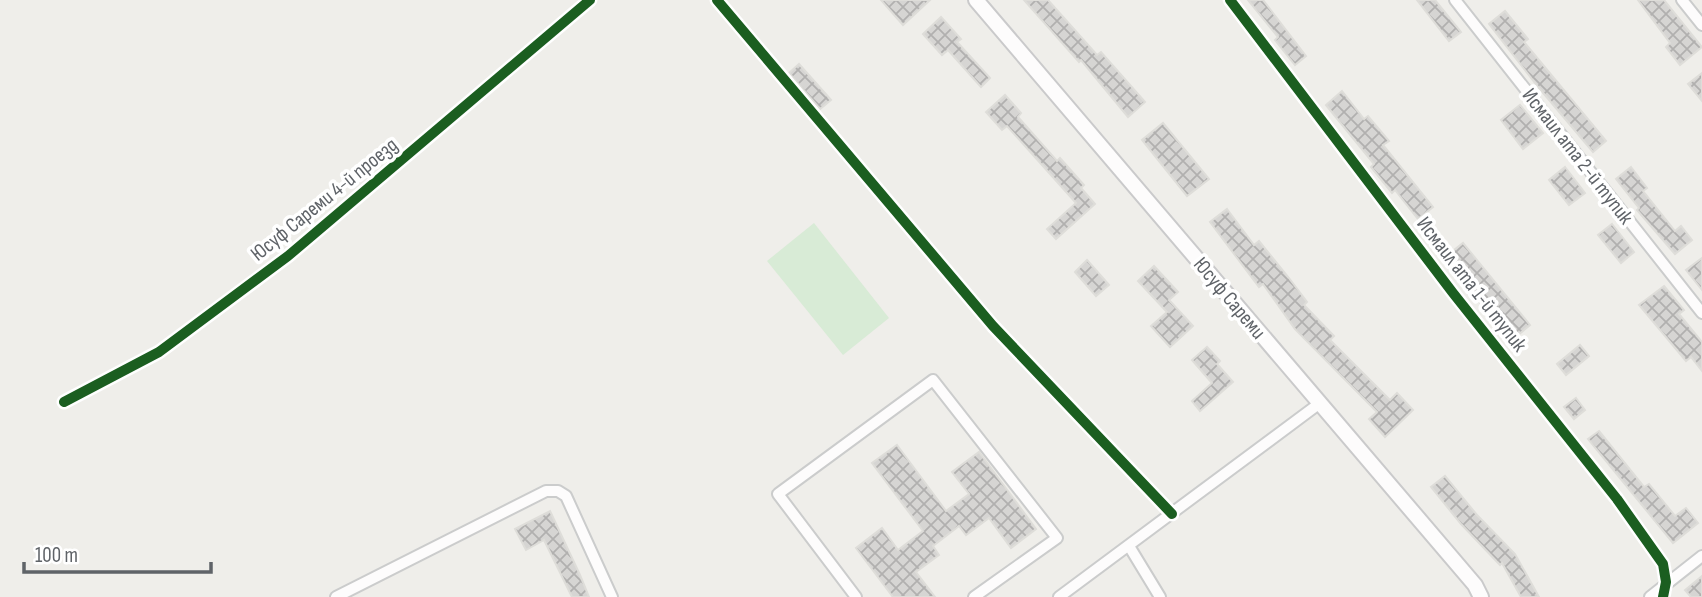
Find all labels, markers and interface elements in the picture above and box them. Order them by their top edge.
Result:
street label: Исмаил ата 2-й тупик [1517,83,1638,229]
street label: Юсуф Сареми 4-й проезд [246,132,403,266]
street label: Исмаил ата 1-й тупик [1411,212,1532,357]
street label: Юсуф Сареми [1188,252,1271,344]
scale bar [24,530,212,574]
text: 100 m [35,543,78,568]

